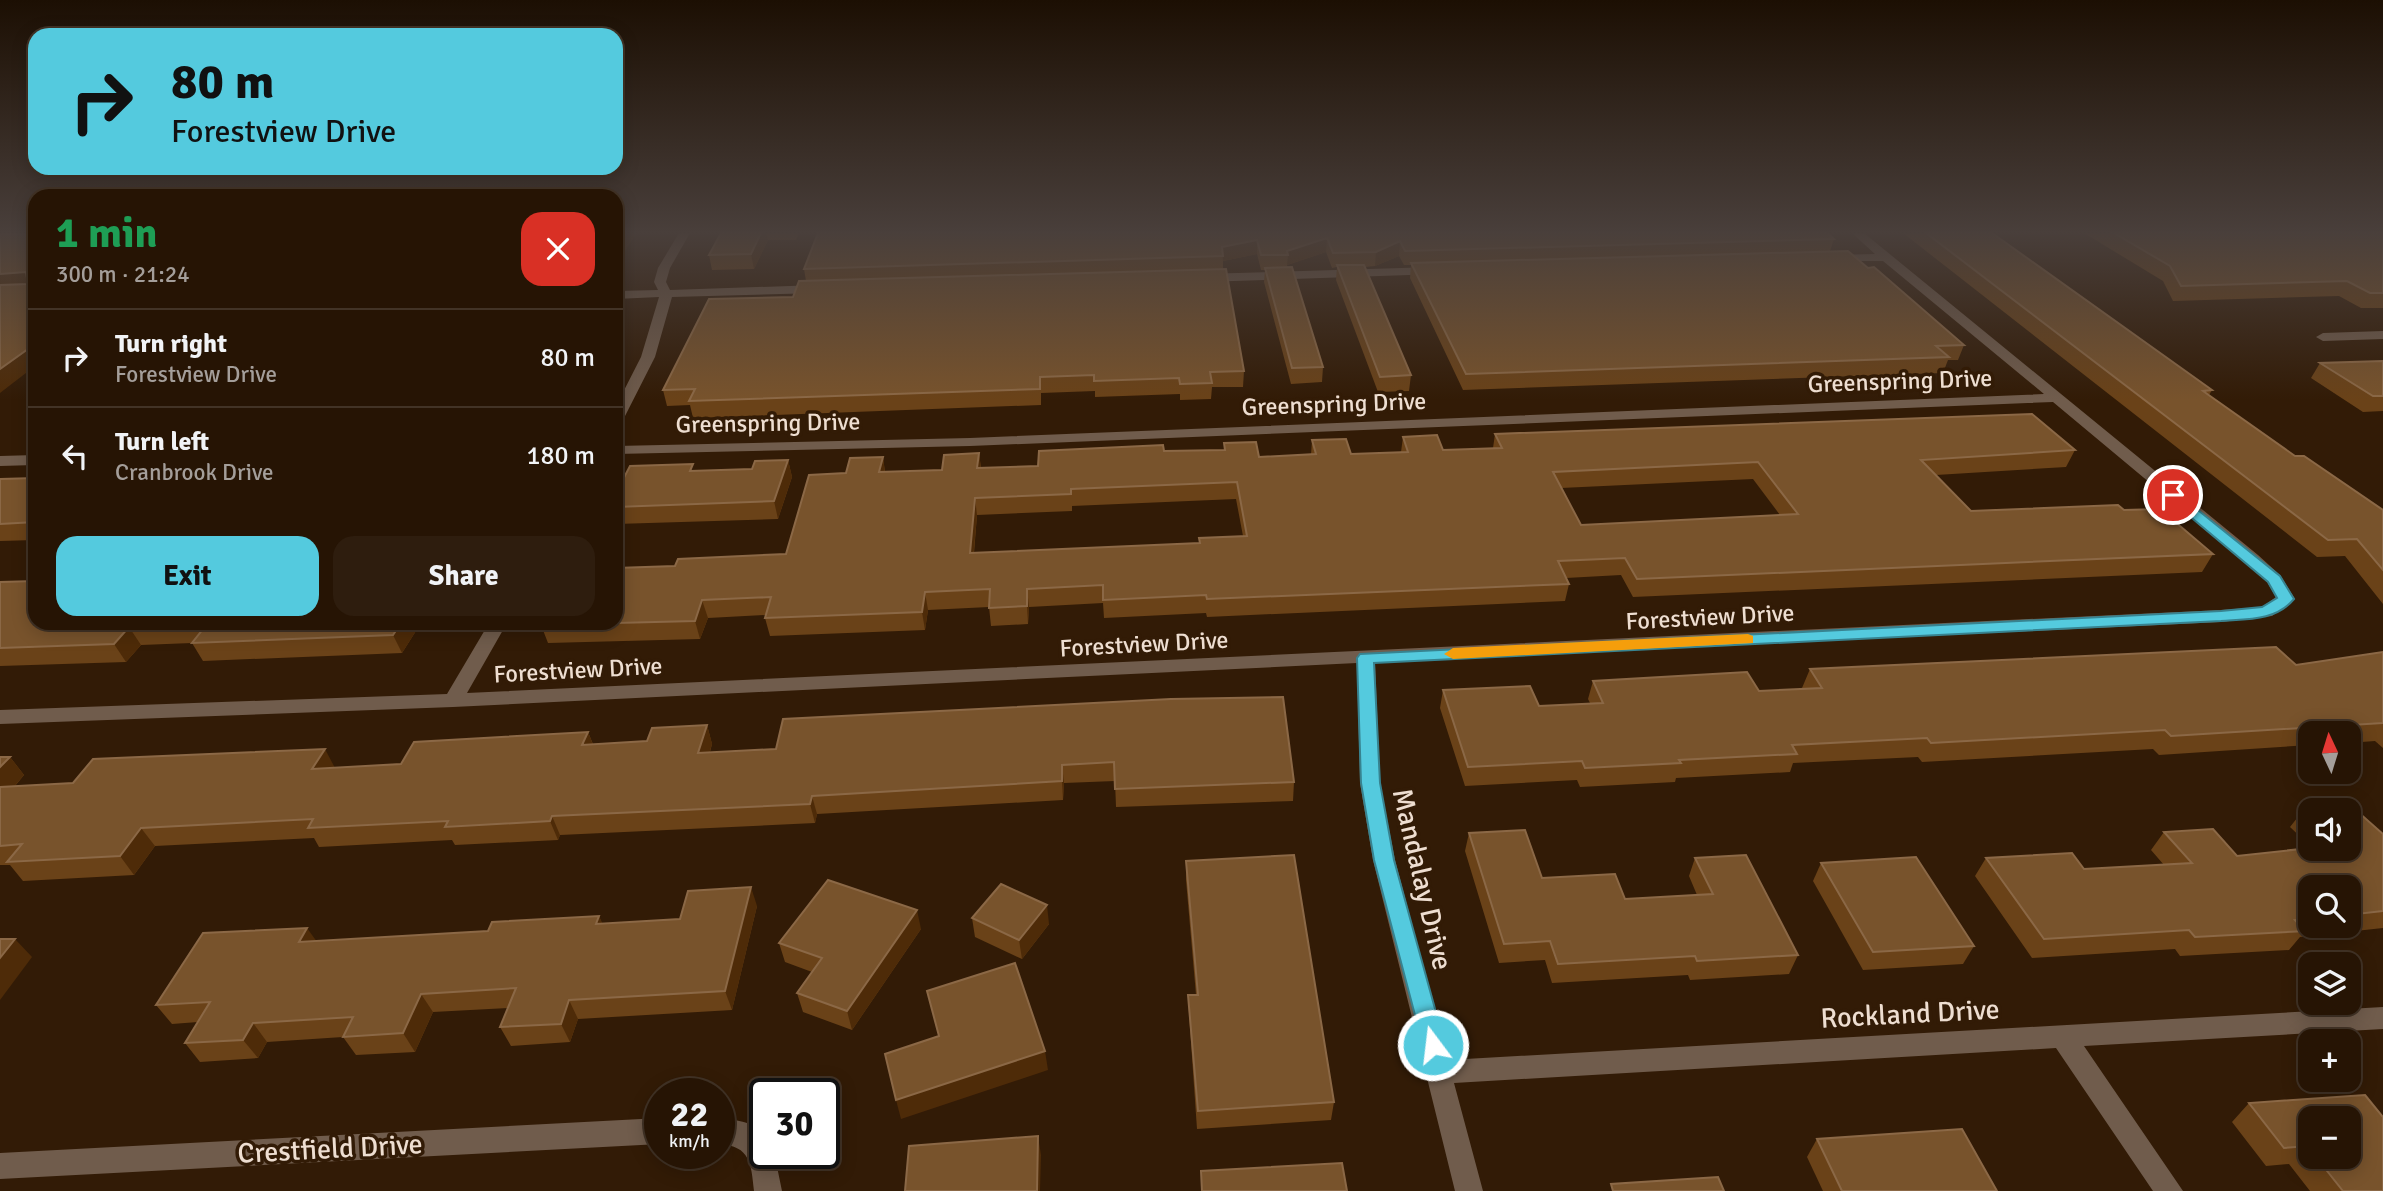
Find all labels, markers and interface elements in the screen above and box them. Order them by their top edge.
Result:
text: 80 m [171,52,274,112]
icon: right [56,56,147,147]
text: Forestview Drive [171,112,396,151]
text: 1 min [56,208,157,259]
button: close [521,212,595,286]
text: 300 m · 21:24 [56,260,190,289]
text: Turn right [115,328,227,360]
icon: right [56,339,94,377]
text: 80 m [540,342,595,374]
text: Forestview Drive [115,360,277,389]
street label: Greenspring Drive [1807,363,1993,399]
street label: Greenspring Drive [1241,386,1427,422]
street label: Greenspring Drive [675,406,861,440]
text: Turn left [115,426,209,458]
icon: left [56,437,94,475]
text: 180 m [526,440,595,472]
text: Cranbrook Drive [115,458,274,487]
pin [2143,465,2203,525]
icon: arrive [2154,476,2192,514]
button: Exit [56,536,319,616]
button: Share [333,536,595,616]
street label: Forestview Drive [1625,598,1795,636]
street label: Forestview Drive [1059,625,1229,663]
street label: Forestview Drive [493,651,663,689]
north arrow [2298,721,2361,784]
map controls [2298,721,2361,1169]
street label: Mandalay Drive [1385,785,1459,973]
button: sound [2298,798,2361,861]
button: search [2298,875,2361,938]
button: layers [2298,952,2361,1015]
street label: Rockland Drive [1820,992,2000,1036]
position arrow [1396,1008,1470,1082]
button: + [2298,1029,2361,1092]
speed limit sign: 30 [749,1078,840,1169]
text: 22 [671,1093,708,1136]
button: − [2298,1106,2361,1169]
street label: Crestfield Drive [237,1127,423,1171]
text: km/h [669,1130,710,1152]

